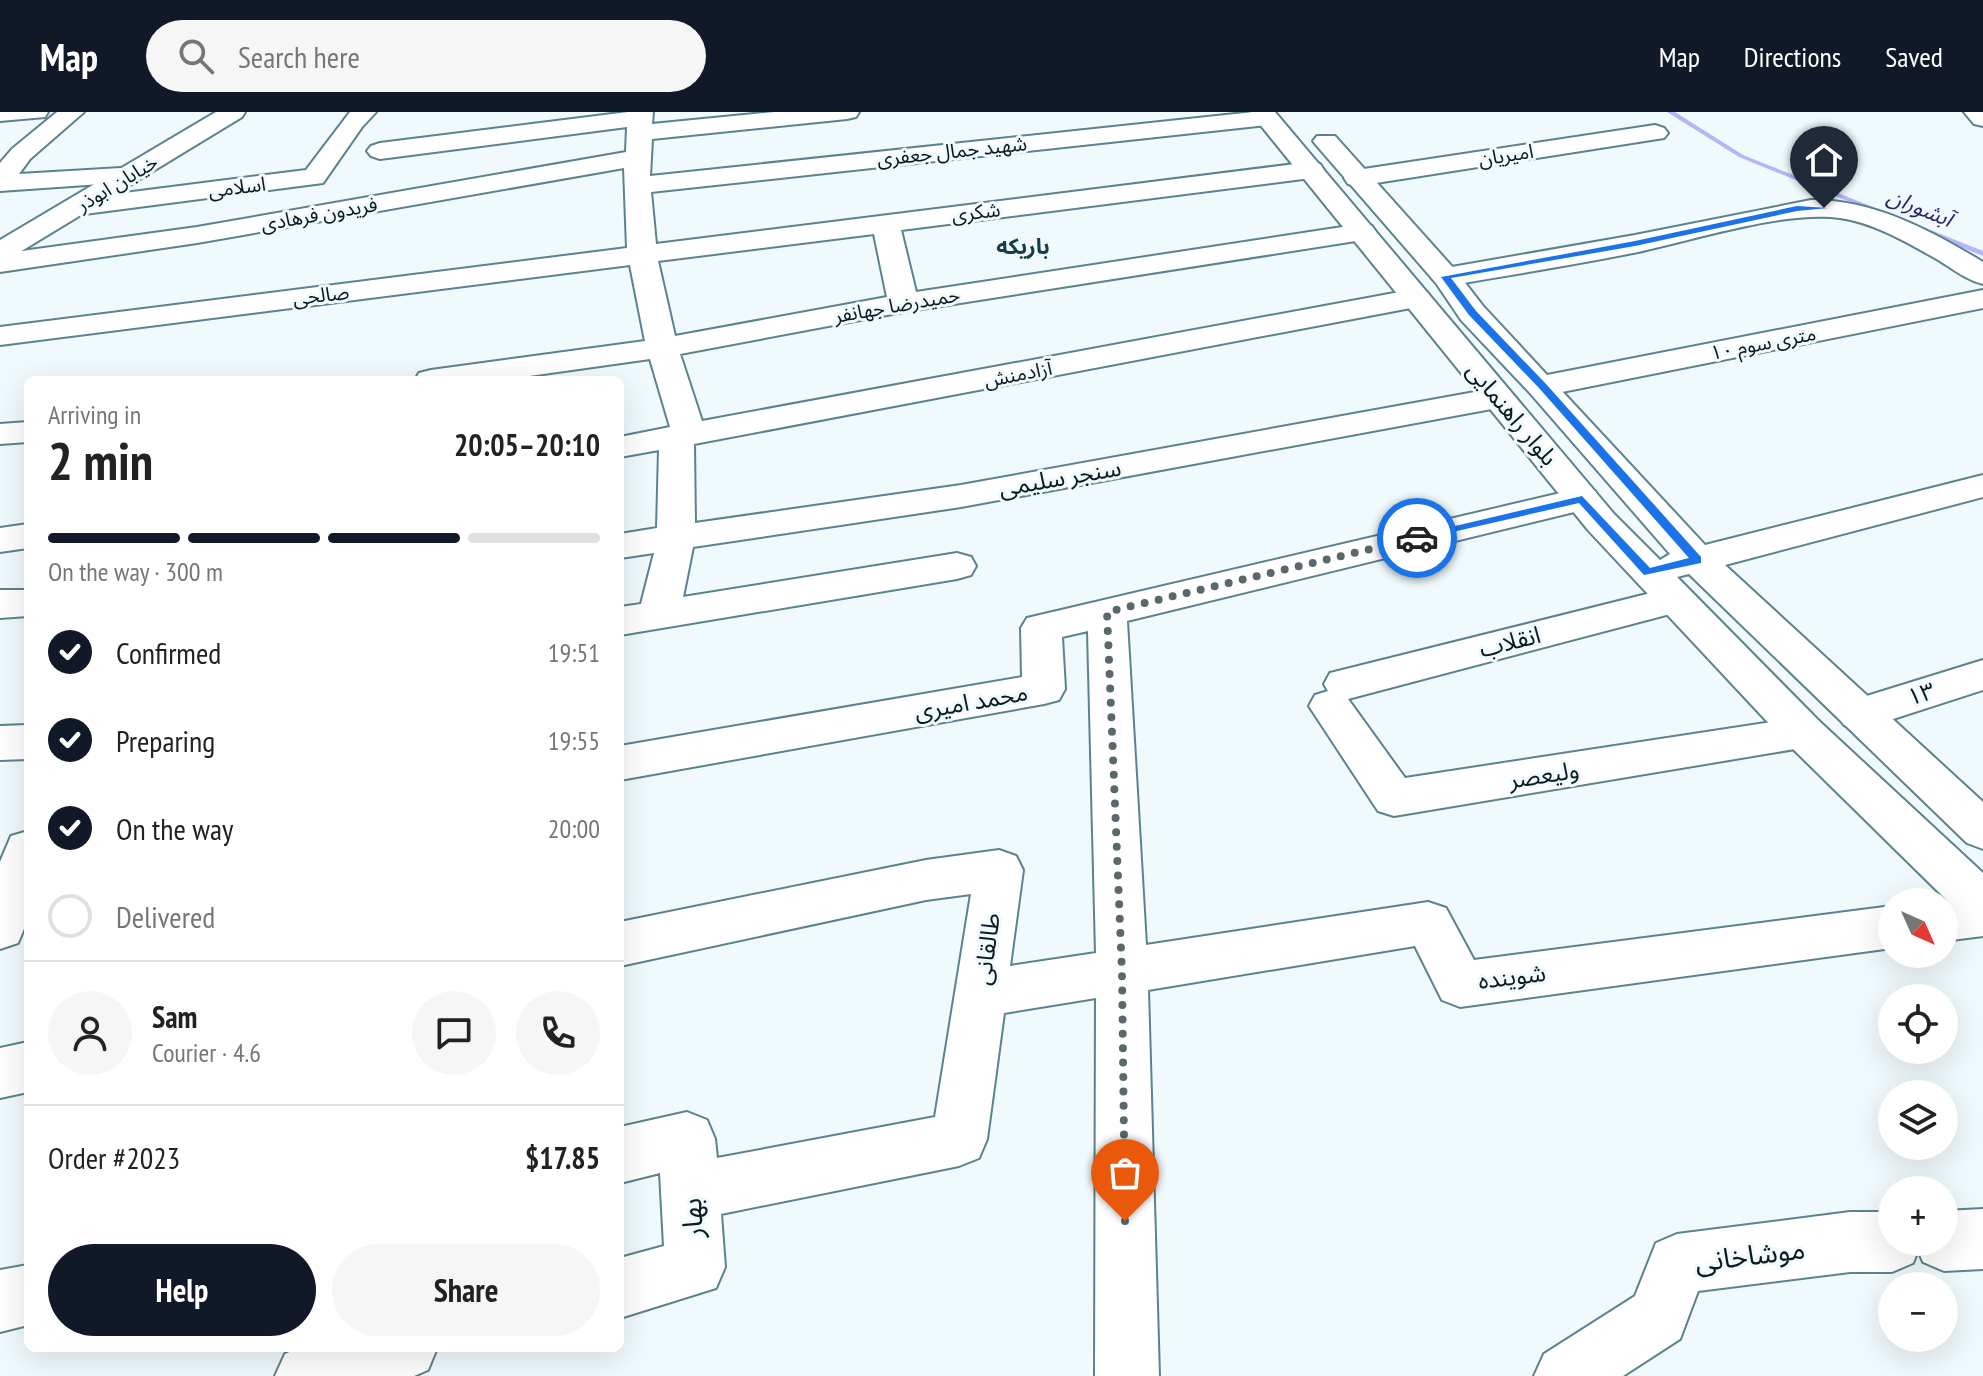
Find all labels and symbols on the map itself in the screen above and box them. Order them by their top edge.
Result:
pin [1790,126,1858,208]
street label: شهید جمال جعفری [876,130,1028,172]
street label: امیریان [1477,138,1535,172]
street label: خیابان ابوذر [71,149,163,218]
street label: اسلامی [207,171,267,203]
water label: آبشوران [1883,181,1961,234]
street label: فریدون فرهادی [259,191,379,237]
street label: شکری [950,196,1002,228]
district label: باریکه [996,232,1050,260]
street label: صالحی [291,279,351,311]
street label: حمیدرضا جهانفر [831,281,962,329]
street label: ۱۰ متری سوم [1708,320,1819,368]
street label: آزادمنش [982,354,1055,393]
street label: بلوار راهنمایی [1460,355,1565,472]
street label: سنجر سلیمی [996,452,1123,503]
courier [1377,498,1457,578]
street label: انقلاب [1476,619,1544,664]
street label: ۱۳ [1903,675,1939,712]
street label: محمد امیری [912,676,1030,727]
street label: ولیعصر [1506,754,1581,796]
north arrow [1878,888,1958,968]
street label: طالقانی [966,911,1007,987]
street label: شوینده [1476,957,1548,996]
pin [1091,1139,1159,1221]
street label: بهار [672,1197,711,1240]
street label: موشاخانی [1693,1229,1807,1280]

